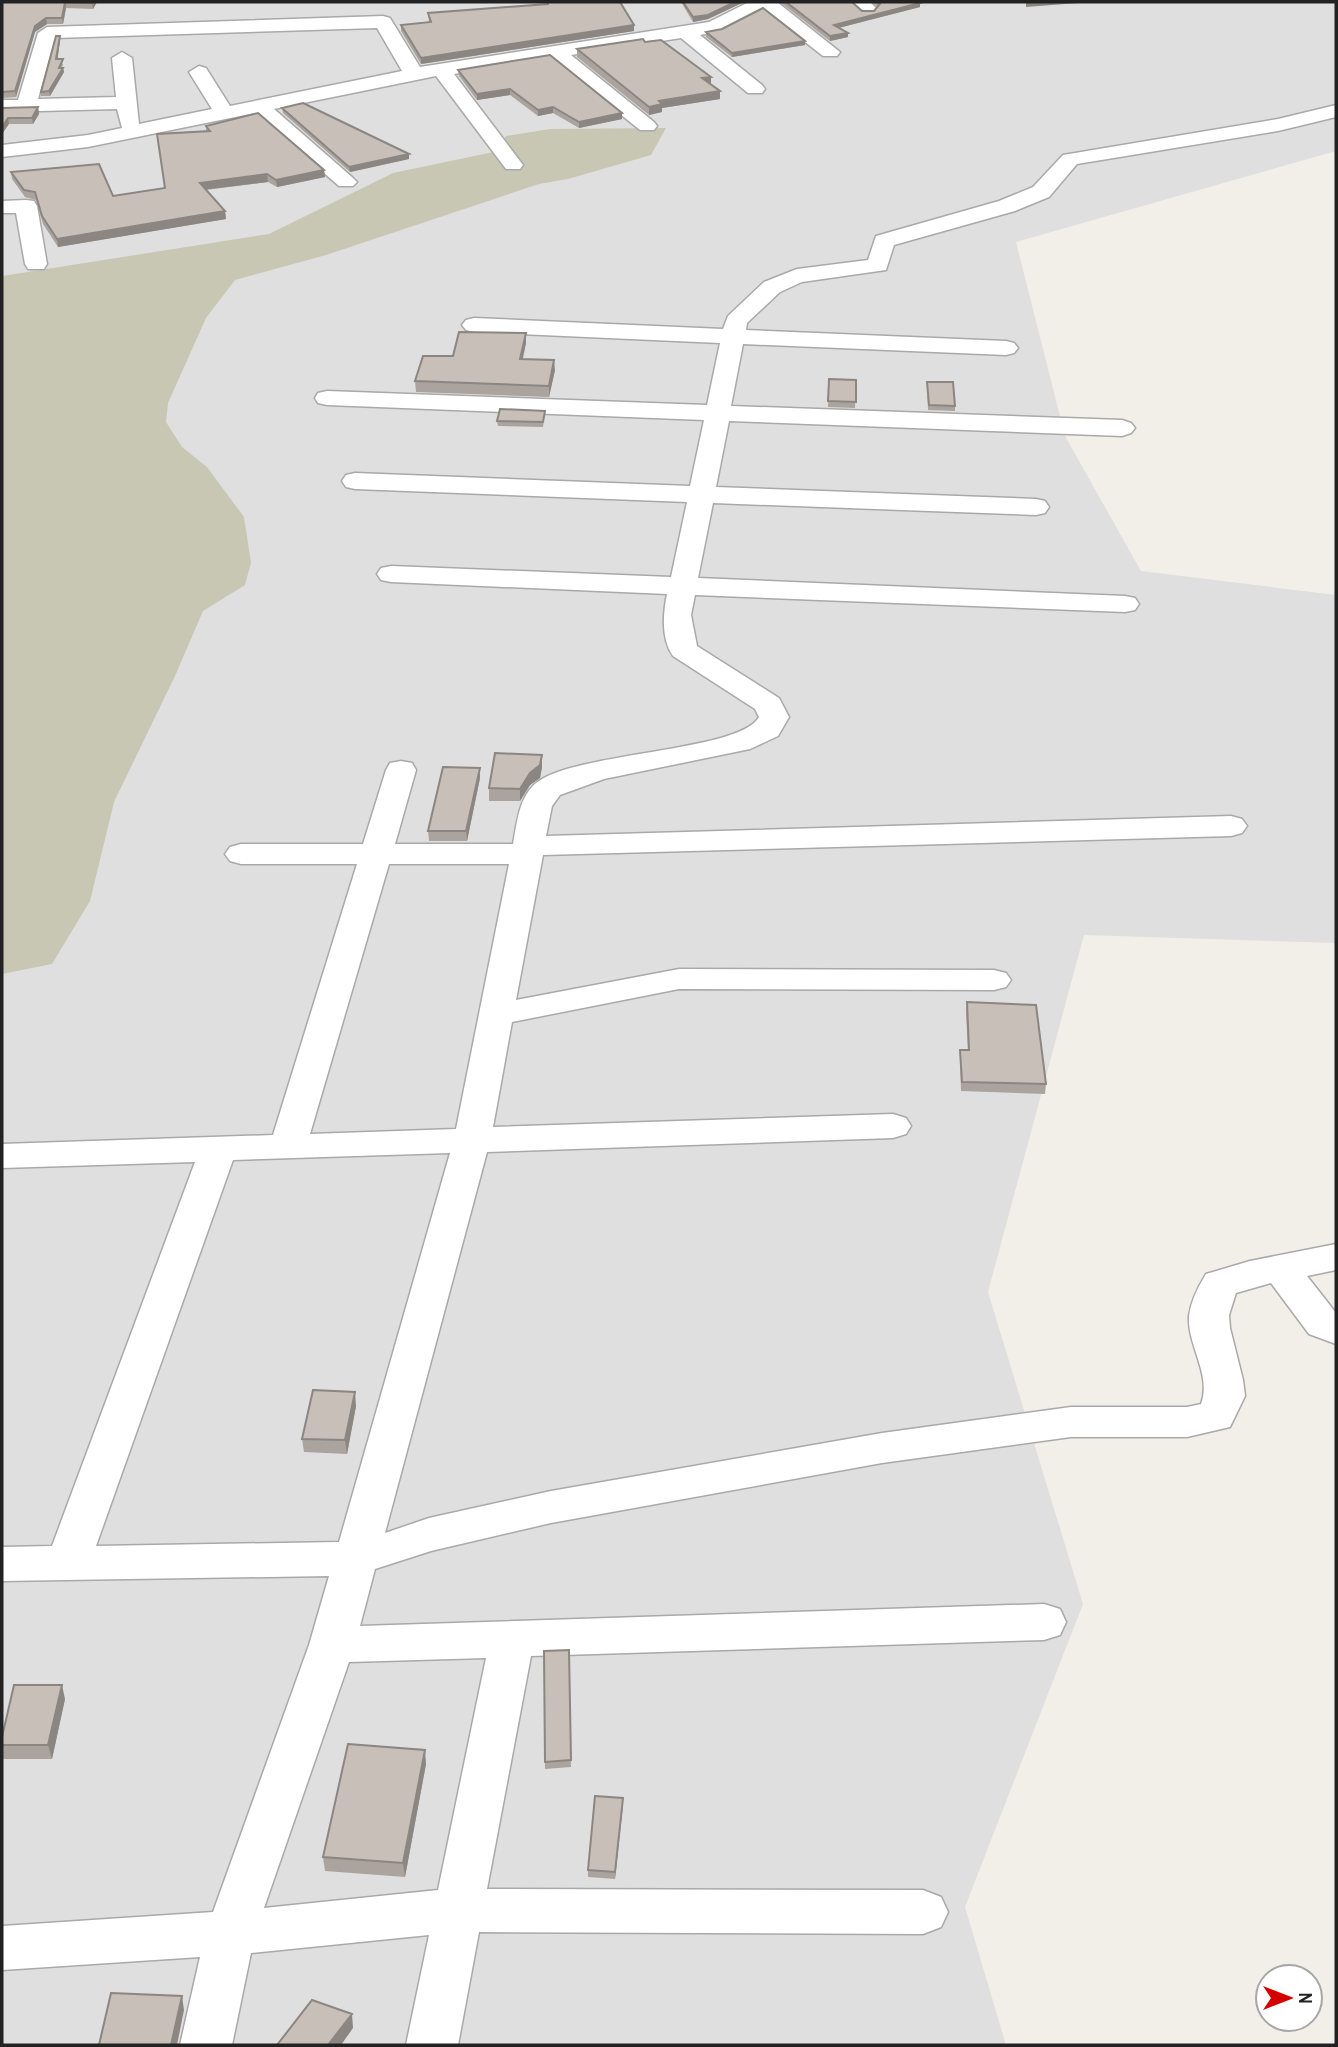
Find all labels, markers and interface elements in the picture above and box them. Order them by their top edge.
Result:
north arrow [1254,1963,1324,2033]
text: N [1293,1992,1319,2004]

